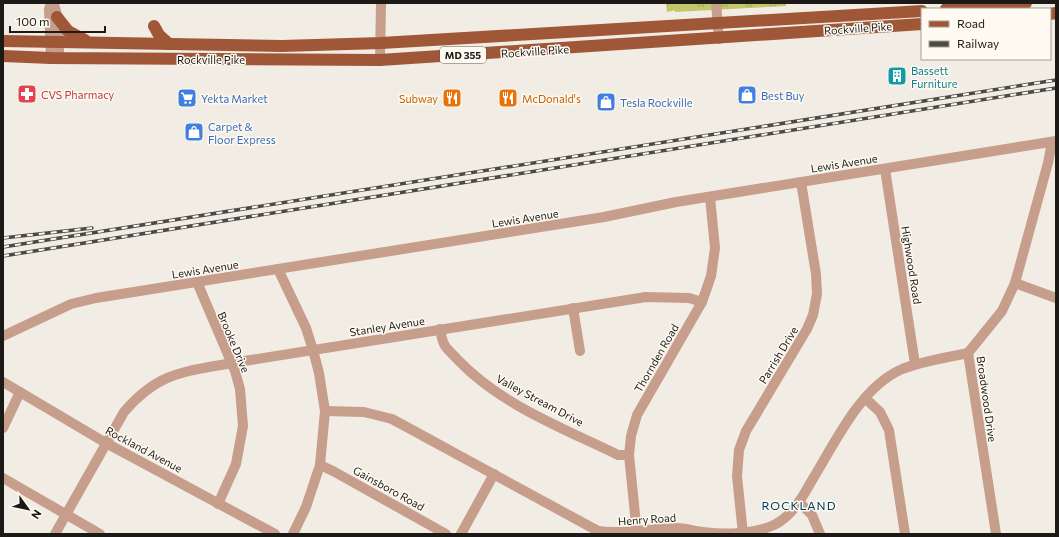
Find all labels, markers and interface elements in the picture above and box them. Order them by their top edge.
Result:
scale bar [10,8,105,34]
legend [921,8,1051,60]
text: 100 m [16,14,50,28]
text: Road [957,16,985,30]
street label: Rockville Pike [824,19,893,37]
text: Railway [957,36,999,50]
street label: Rockville Pike [501,42,570,60]
road number: MD 355 [440,47,486,63]
street label: Rockville Pike [177,53,245,66]
place label: Bassett Furniture [911,64,958,90]
building icon: Bassett Furniture [886,65,908,87]
pharmacy icon: CVS Pharmacy [16,83,38,105]
shop icon: Best Buy [736,84,758,106]
supermarket icon: Yekta Market [176,87,198,109]
restaurant icon: Subway [441,87,463,109]
restaurant icon: McDonald's [497,87,519,109]
place label: CVS Pharmacy [41,88,115,101]
place label: Best Buy [761,89,805,102]
shop icon: Tesla Rockville [595,91,617,113]
place label: Yekta Market [201,92,268,105]
place label: Subway [399,92,438,105]
place label: McDonald's [522,92,581,105]
place label: Tesla Rockville [620,96,693,109]
place label: Carpet & Floor Express [208,120,276,146]
shop icon: Carpet & Floor Express [183,121,205,143]
street label: Lewis Avenue [810,151,878,175]
street label: Lewis Avenue [491,206,559,230]
street label: Highwood Road [899,225,925,305]
street label: Lewis Avenue [171,257,239,281]
street label: Brooke Drive [215,310,253,374]
street label: Stanley Avenue [349,314,426,338]
street label: Thornden Road [631,321,681,395]
street label: Parrish Drive [756,324,800,386]
street label: Broadwood Drive [975,355,1000,443]
street label: Valley Stream Drive [494,372,586,429]
street label: Rockland Avenue [103,423,185,475]
street label: Gainsboro Road [351,463,427,513]
north arrow [8,489,48,529]
district label: ROCKLAND [762,498,836,512]
text: N [29,508,45,522]
street label: Henry Road [618,510,676,528]

